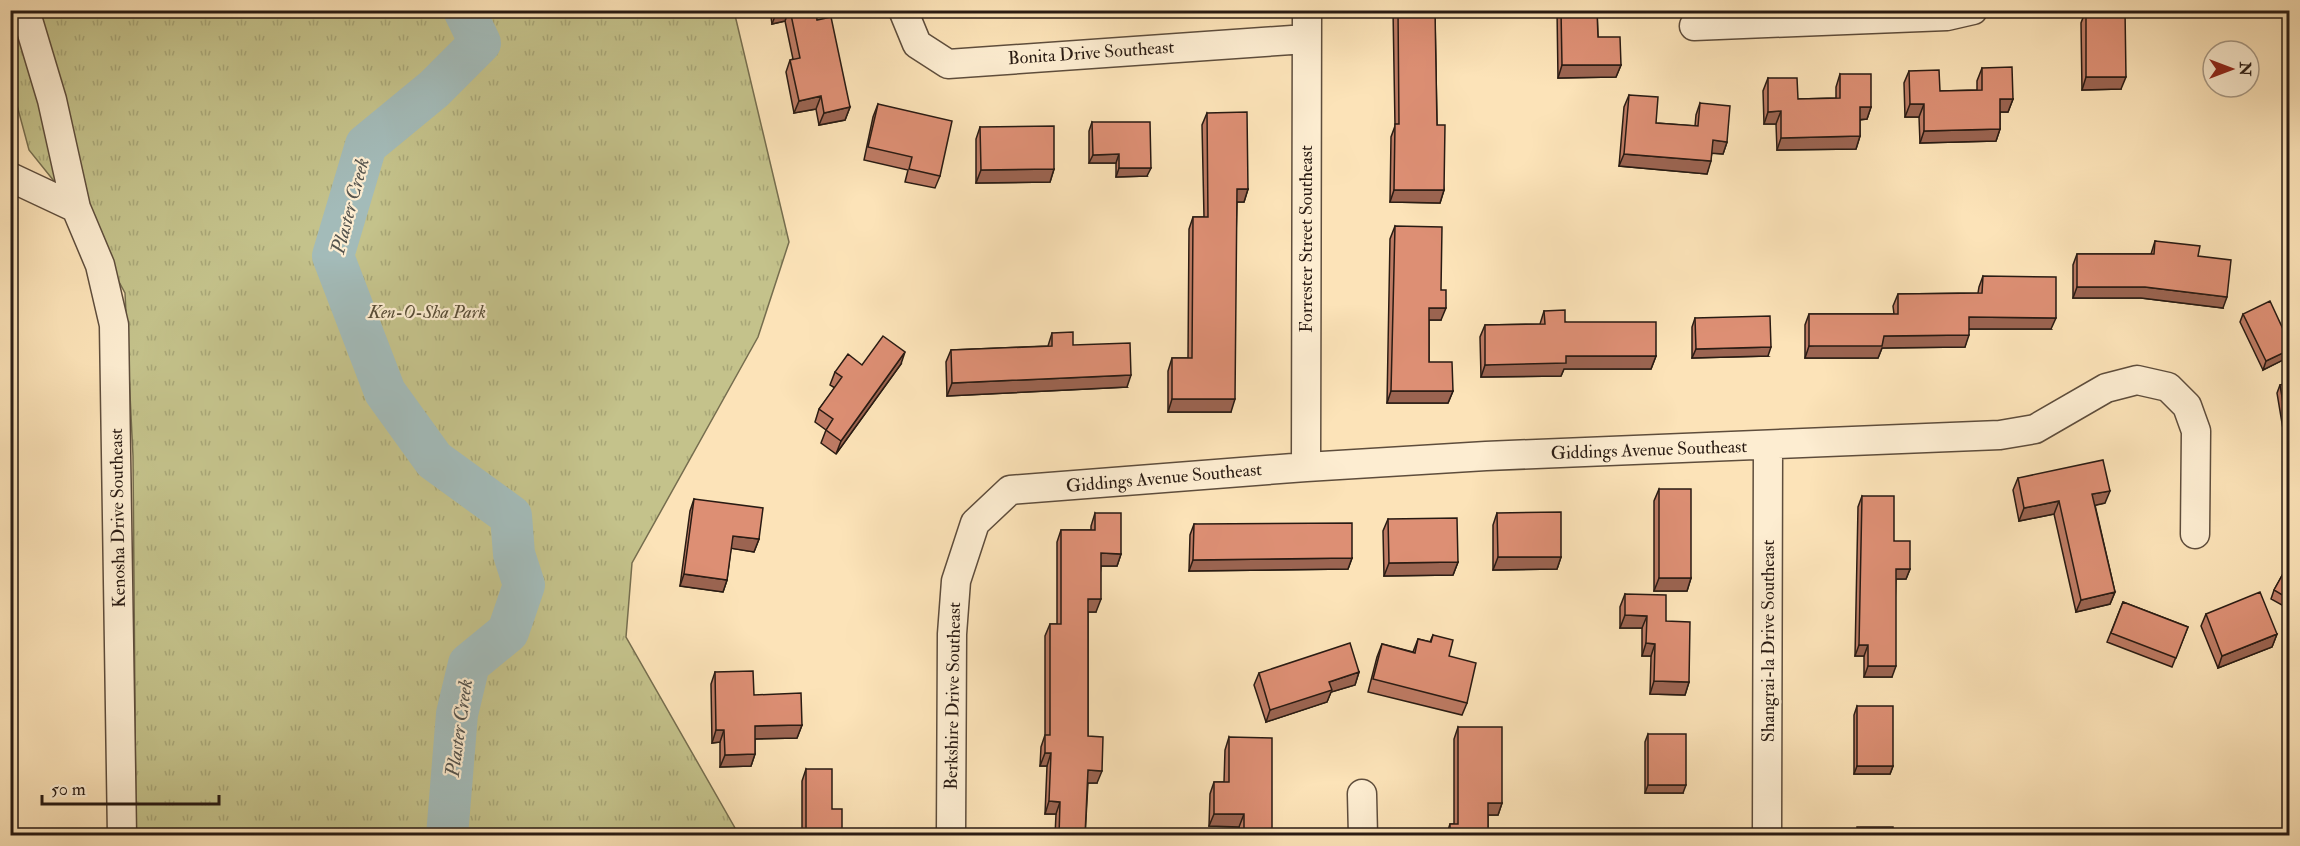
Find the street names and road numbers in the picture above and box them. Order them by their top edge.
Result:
street label: Bonita Drive Southeast [1007,36,1175,70]
street label: Forrester Street Southeast [1295,145,1318,333]
street label: Kenosha Drive Southeast [105,428,131,608]
street label: Giddings Avenue Southeast [1550,435,1748,465]
street label: Giddings Avenue Southeast [1065,458,1263,498]
street label: Shangrai-la Drive Southeast [1757,540,1780,742]
street label: Berkshire Drive Southeast [940,602,966,790]

